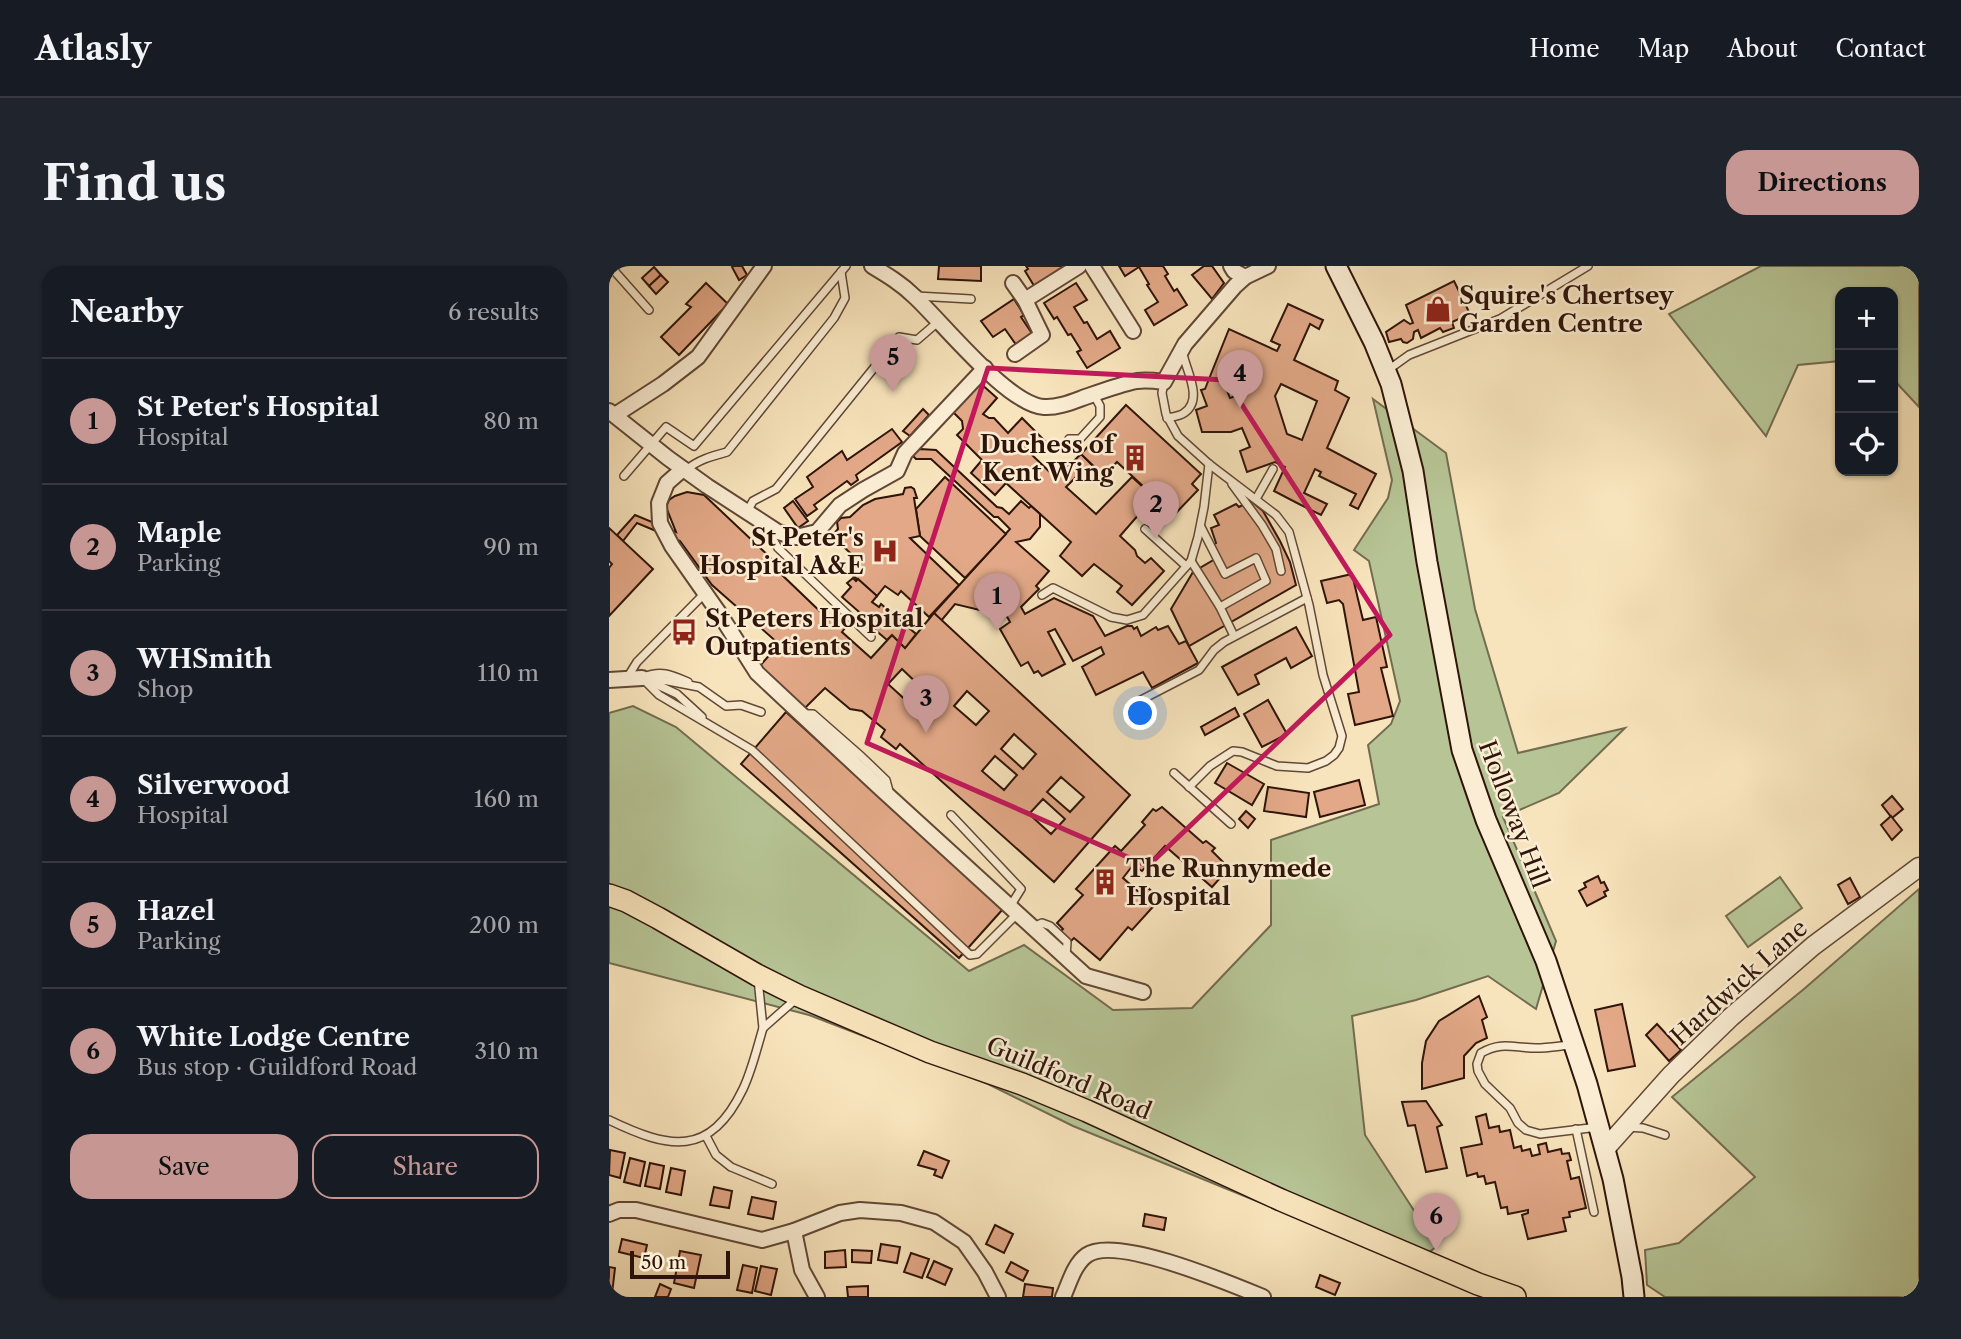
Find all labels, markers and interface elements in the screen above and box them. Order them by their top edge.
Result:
text: Atlasly [35,28,151,69]
text: Home [1529,34,1600,63]
text: Map [1638,34,1689,63]
text: About [1727,34,1798,63]
text: Contact [1836,34,1926,63]
button: Directions [1726,150,1919,215]
text: Find us [42,152,226,213]
place label: Squire's Chertsey Garden Centre [1459,281,1675,338]
map controls [1835,287,1898,476]
button: + [1835,287,1898,350]
text: Nearby [70,293,183,330]
shop icon: Squire's Chertsey Garden Centre [1423,294,1453,324]
text: 6 results [448,298,539,326]
pin: 5 [870,334,916,392]
pin: 4 [1217,350,1263,408]
button: − [1835,350,1898,413]
text: St Peter's Hospital [137,391,379,423]
text: 1 [88,407,98,435]
text: 80 m [483,407,539,435]
button: locate [1835,413,1898,476]
text: Hospital [137,423,229,451]
place label: Duchess of Kent Wing [980,430,1118,487]
building icon: Duchess of Kent Wing [1120,443,1150,473]
pin: 2 [1133,481,1179,539]
text: Maple [137,517,222,549]
place label: St Peter's Hospital A&E [699,523,864,580]
text: 2 [86,533,100,561]
text: 90 m [483,533,539,561]
hospital icon: St Peter's Hospital A&E [870,536,900,566]
text: Parking [137,549,221,577]
pin: 1 [974,573,1020,631]
place label: St Peters Hospital Outpatients [705,604,924,661]
bus stop icon: St Peters Hospital Outpatients [669,617,699,647]
text: WHSmith [137,643,272,675]
text: 3 [87,659,100,687]
text: 110 m [478,659,539,687]
text: Shop [137,675,193,703]
pin: 3 [903,675,949,733]
your location [1123,696,1157,730]
street label: Holloway Hill [1473,736,1555,892]
text: Silverwood [137,769,290,801]
text: 4 [86,785,100,813]
text: 160 m [474,785,539,813]
text: Hospital [137,801,229,829]
place label: The Runnymede Hospital [1126,854,1331,911]
building icon: The Runnymede Hospital [1090,867,1120,897]
text: Hazel [137,895,215,927]
text: 5 [87,911,99,939]
text: 200 m [469,911,539,939]
street label: Hardwick Lane [1665,913,1813,1051]
text: Parking [137,927,221,955]
text: White Lodge Centre [137,1021,410,1053]
street label: Guildford Road [982,1030,1156,1126]
text: 6 [86,1037,100,1065]
text: 310 m [475,1037,539,1065]
text: Bus stop · Guildford Road [137,1053,417,1081]
button: Save [70,1134,298,1199]
button: Share [312,1134,539,1199]
pin: 6 [1413,1193,1459,1251]
scale bar [630,1248,730,1280]
text: 50 m [641,1251,686,1274]

